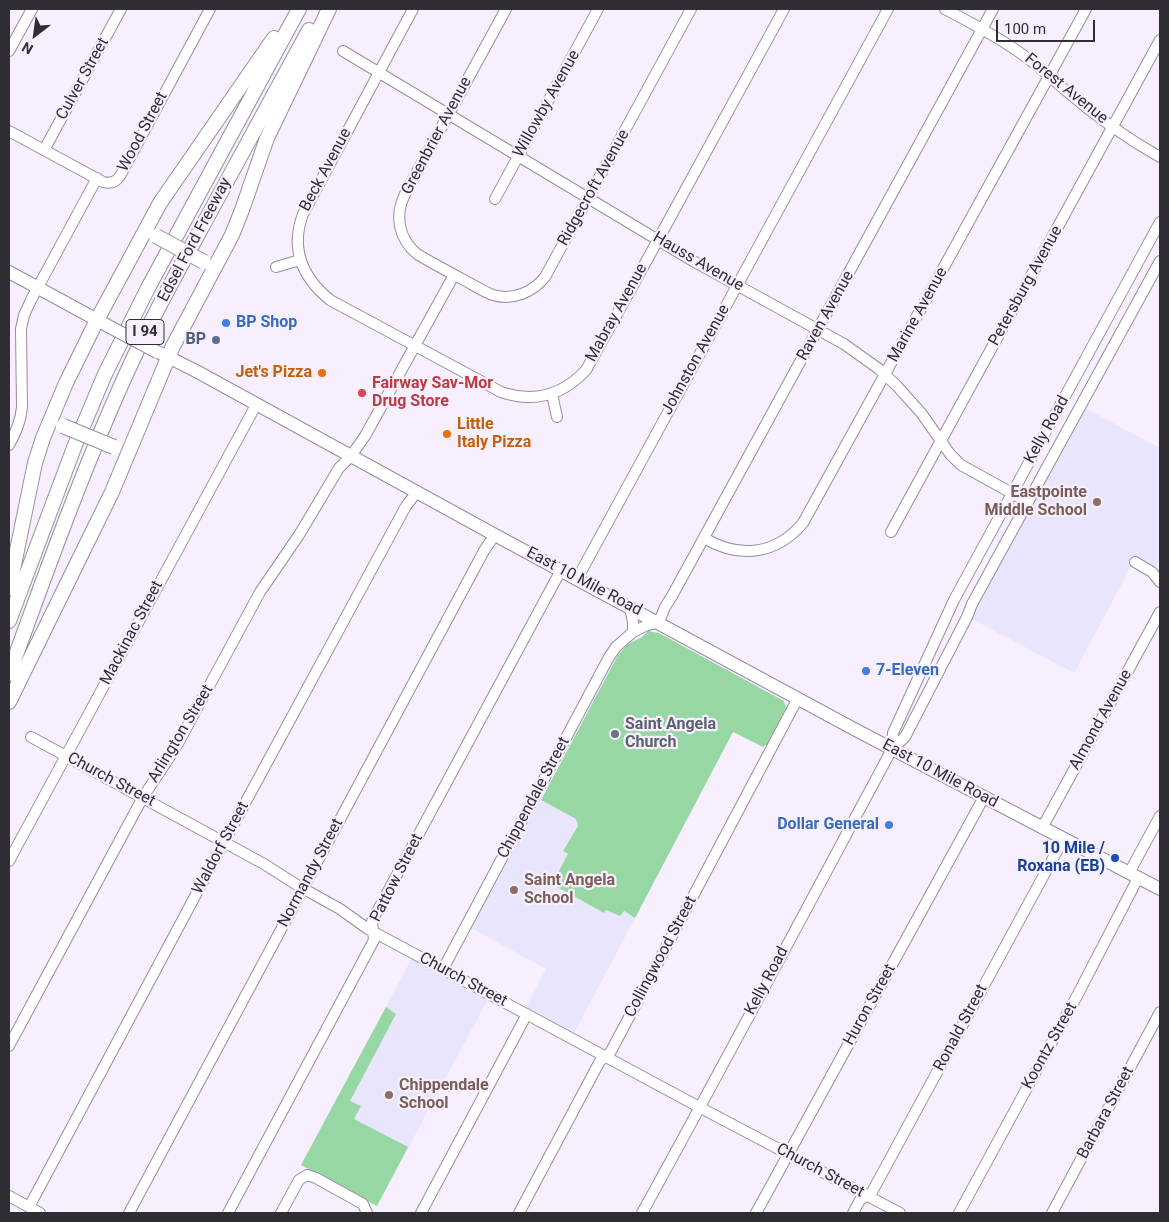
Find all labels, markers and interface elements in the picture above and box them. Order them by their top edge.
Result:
north arrow [10,10,60,60]
scale bar [999,10,1098,42]
text: 100 m [1004,20,1046,38]
street label: Culver Street [53,35,113,123]
text: N [19,39,36,57]
street label: Willowby Avenue [510,47,584,161]
street label: Forest Avenue [1021,50,1111,128]
street label: Greenbrier Avenue [398,74,476,198]
street label: Wood Street [114,89,172,175]
street label: Beck Avenue [296,125,356,215]
street label: Ridgecroft Avenue [554,126,634,250]
street label: Edsel Ford Freeway [154,175,236,305]
street label: Petersburg Avenue [985,223,1067,349]
street label: Hauss Avenue [649,228,747,296]
street label: Mabray Avenue [582,261,652,365]
street label: Marine Avenue [884,264,952,366]
street label: Raven Avenue [793,268,859,364]
street label: Johnston Avenue [658,301,734,419]
place label: BP Shop [236,313,297,333]
marker: BP Shop [220,317,232,329]
road number: I 94 [126,320,164,344]
place label: BP [185,330,206,350]
marker: BP [210,334,222,346]
place label: Jet's Pizza [236,363,312,383]
marker: Jet's Pizza [316,367,328,379]
place label: Fairway Sav-Mor Drug Store [372,374,493,412]
marker: Fairway Sav-Mor Drug Store [356,387,368,399]
street label: Kelly Road [1021,393,1073,467]
place label: Little Italy Pizza [457,415,531,453]
marker: Little Italy Pizza [441,428,453,440]
place label: Eastpointe Middle School [984,483,1087,521]
marker: Eastpointe Middle School [1091,496,1103,508]
street label: East 10 Mile Road [523,543,645,621]
street label: Mackinac Street [96,578,168,688]
place label: 7-Eleven [876,661,939,681]
marker: 7-Eleven [860,665,872,677]
street label: Almond Avenue [1066,667,1136,773]
street label: Arlington Street [144,682,218,786]
place label: Saint Angela Church [625,715,716,753]
marker: Saint Angela Church [609,728,621,740]
street label: Chippendale Street [494,734,574,862]
street label: East 10 Mile Road [879,735,1001,813]
street label: Church Street [64,749,158,811]
street label: Waldorf Street [189,798,253,898]
street label: Normandy Street [274,815,348,931]
place label: Dollar General [777,815,879,835]
marker: Dollar General [883,819,895,831]
street label: Pattow Street [367,831,427,925]
place label: 10 Mile / Roxana (EB) [1017,839,1105,877]
marker: 10 Mile / Roxana (EB) [1109,852,1121,864]
place label: Saint Angela School [524,871,615,909]
marker: Saint Angela School [508,884,520,896]
street label: Collingwood Street [621,893,701,1021]
street label: Kelly Road [741,944,793,1018]
street label: Church Street [416,949,510,1011]
street label: Huron Street [840,961,900,1049]
street label: Ronald Street [930,981,992,1075]
street label: Koontz Street [1018,999,1082,1093]
street label: Barbara Street [1074,1064,1138,1162]
place label: Chippendale School [399,1076,489,1114]
marker: Chippendale School [383,1089,395,1101]
street label: Church Street [773,1140,867,1202]

